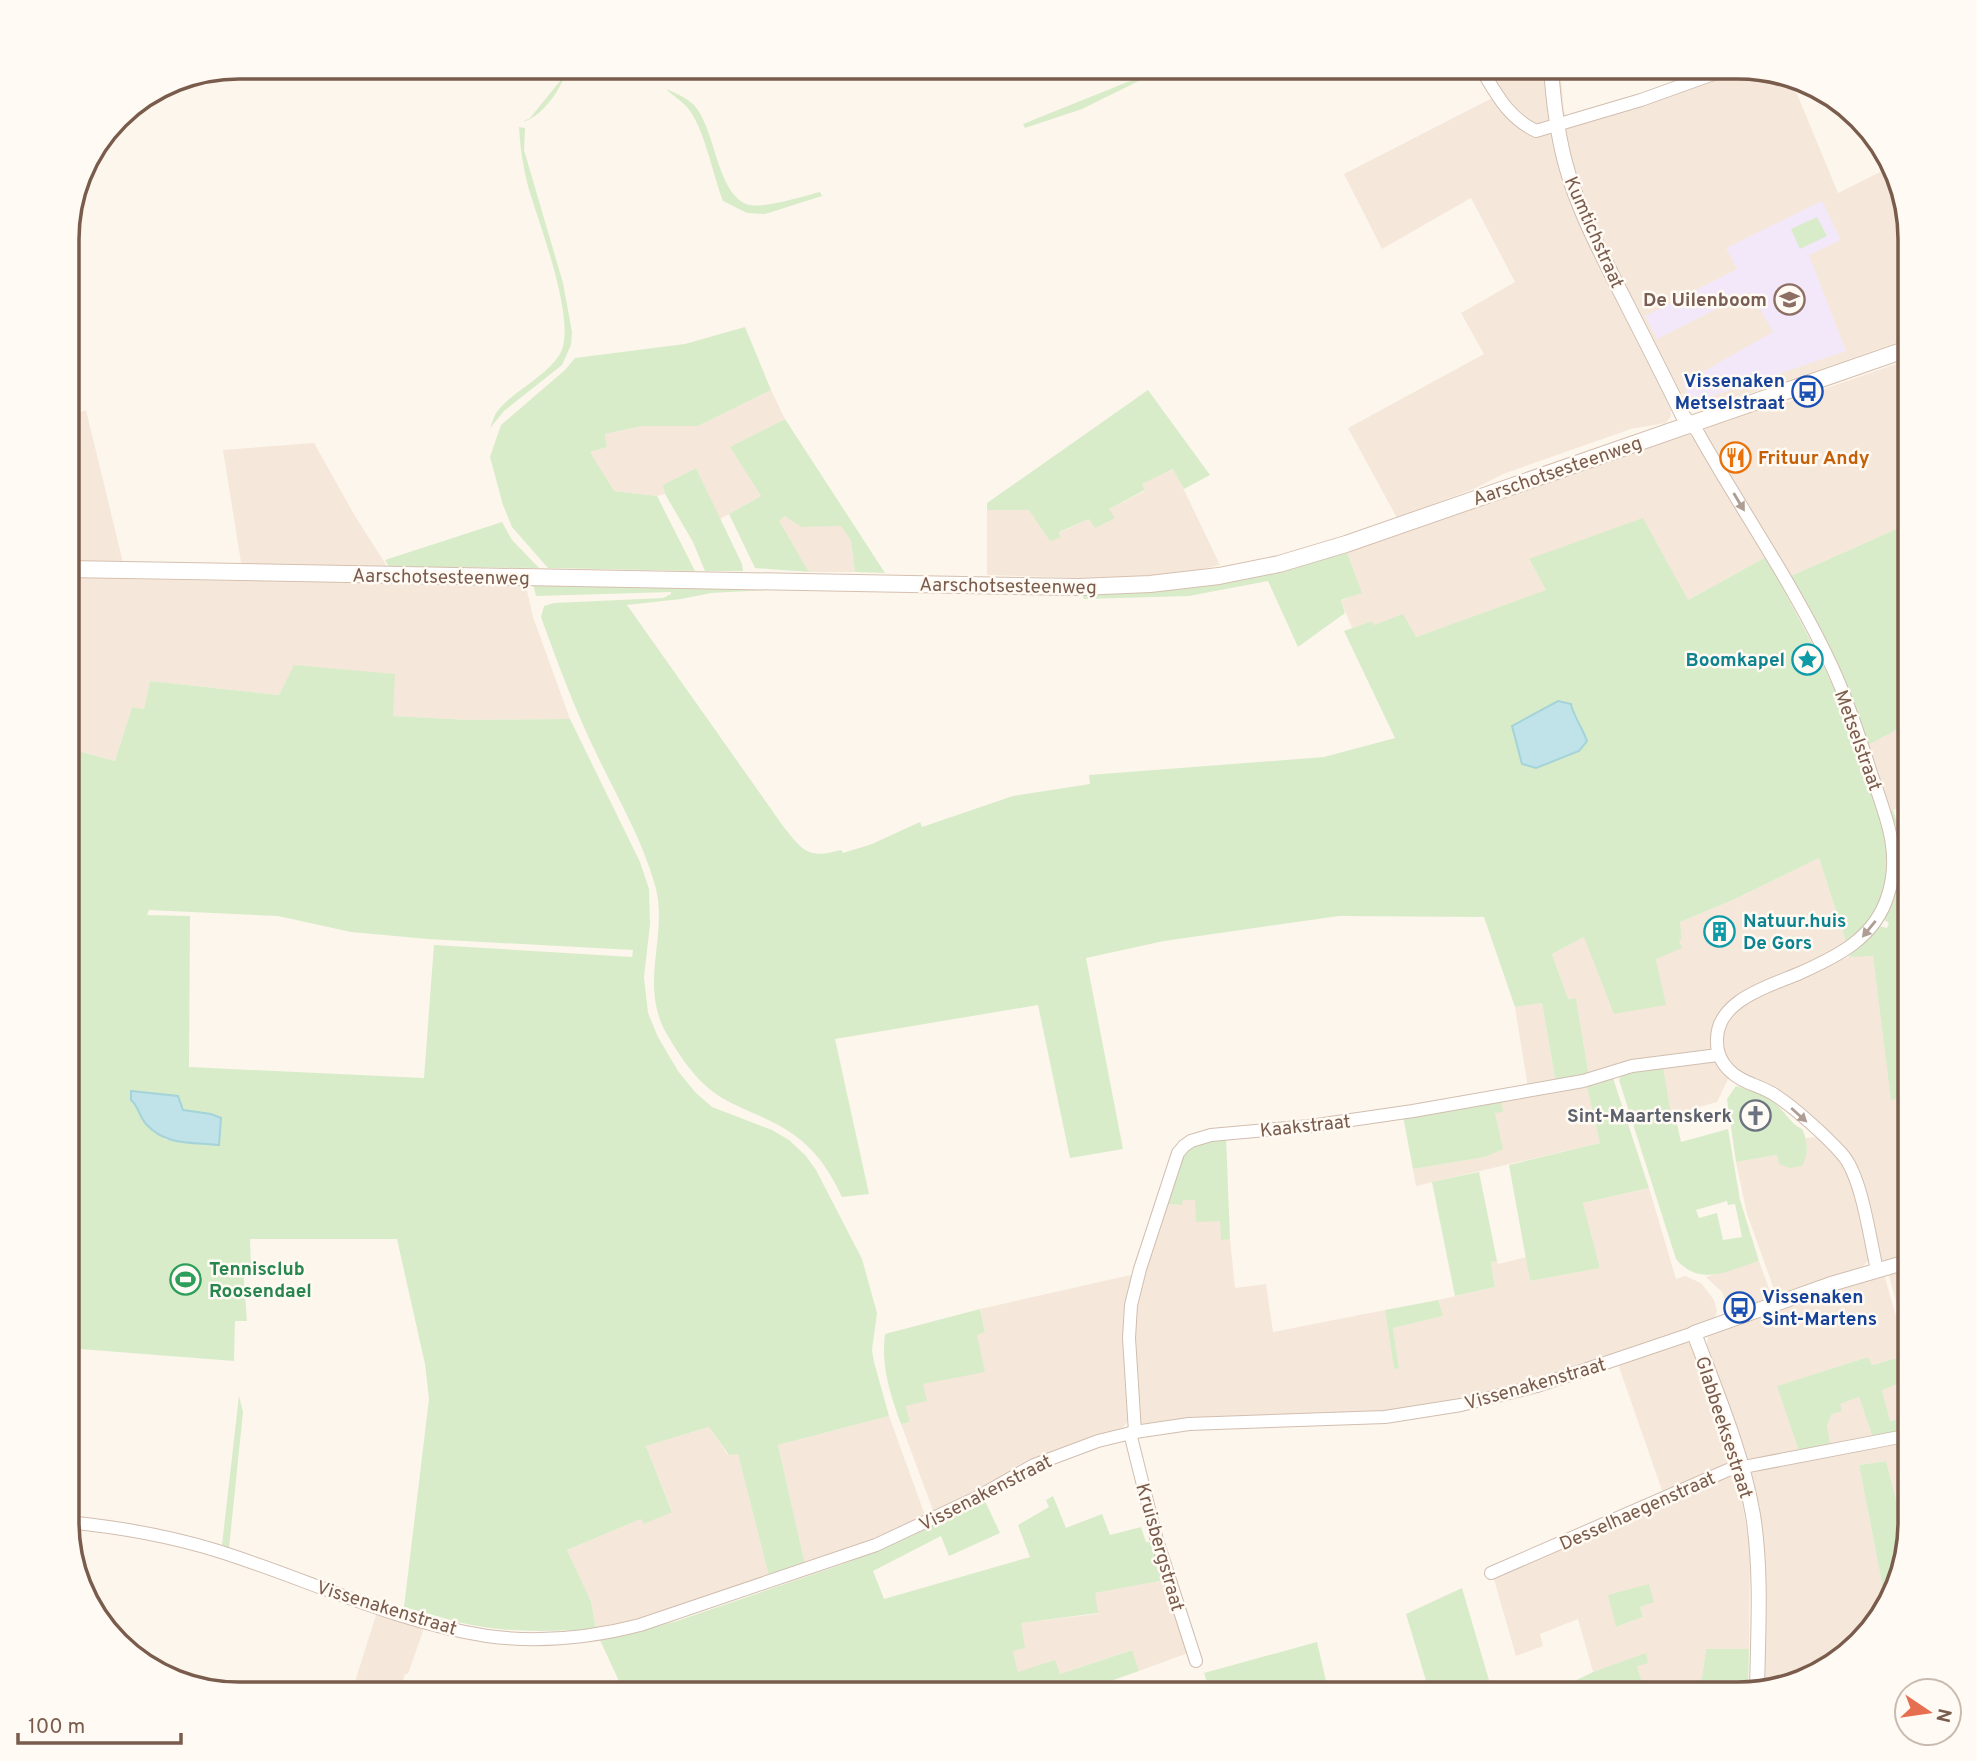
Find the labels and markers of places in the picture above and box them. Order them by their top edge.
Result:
school or university icon: De Uilenboom [1773,282,1807,316]
place label: De Uilenboom [1643,289,1767,313]
place label: Vissenaken Metselstraat [1675,370,1785,416]
bus stop icon: Vissenaken Metselstraat [1791,374,1825,408]
restaurant icon: Frituur Andy [1718,440,1752,474]
place label: Frituur Andy [1758,447,1870,471]
place icon: Boomkapel [1791,642,1825,676]
place label: Boomkapel [1685,649,1785,673]
place label: Natuur.huis De Gors [1743,910,1846,956]
building icon: Natuur.huis De Gors [1703,914,1737,948]
church icon: Sint-Maartenskerk [1738,1098,1772,1132]
place label: Sint-Maartenskerk [1567,1105,1732,1129]
place label: Tennisclub Roosendael [209,1258,312,1304]
sports icon: Tennisclub Roosendael [169,1262,203,1296]
place label: Vissenaken Sint-Martens [1762,1286,1877,1332]
bus stop icon: Vissenaken Sint-Martens [1722,1290,1756,1324]

